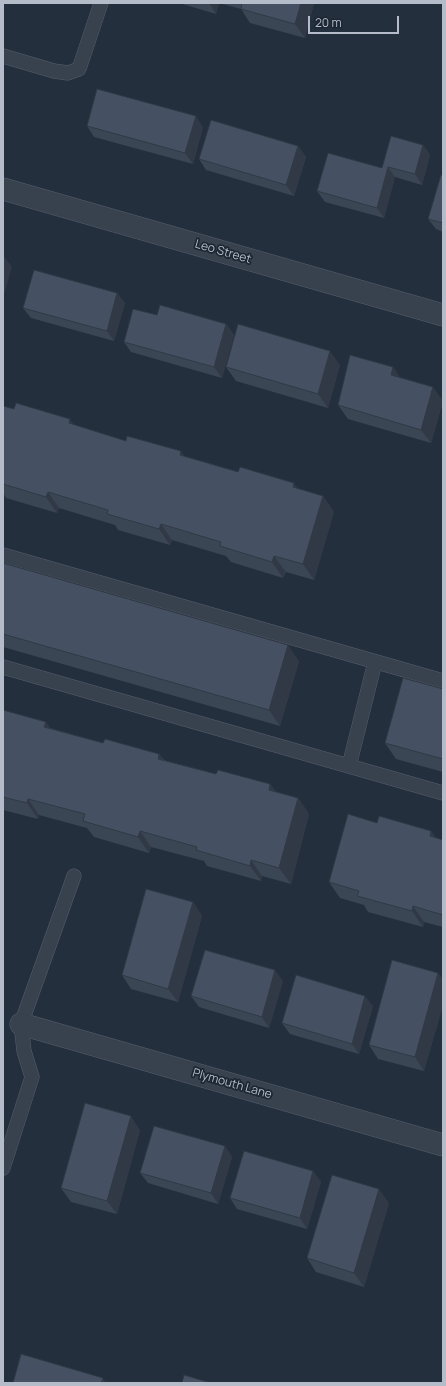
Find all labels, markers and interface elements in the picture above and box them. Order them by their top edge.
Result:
scale bar [310,8,401,34]
text: 20 m [315,14,342,31]
street label: Leo Street [193,237,253,267]
street label: Plymouth Lane [191,1066,273,1102]

